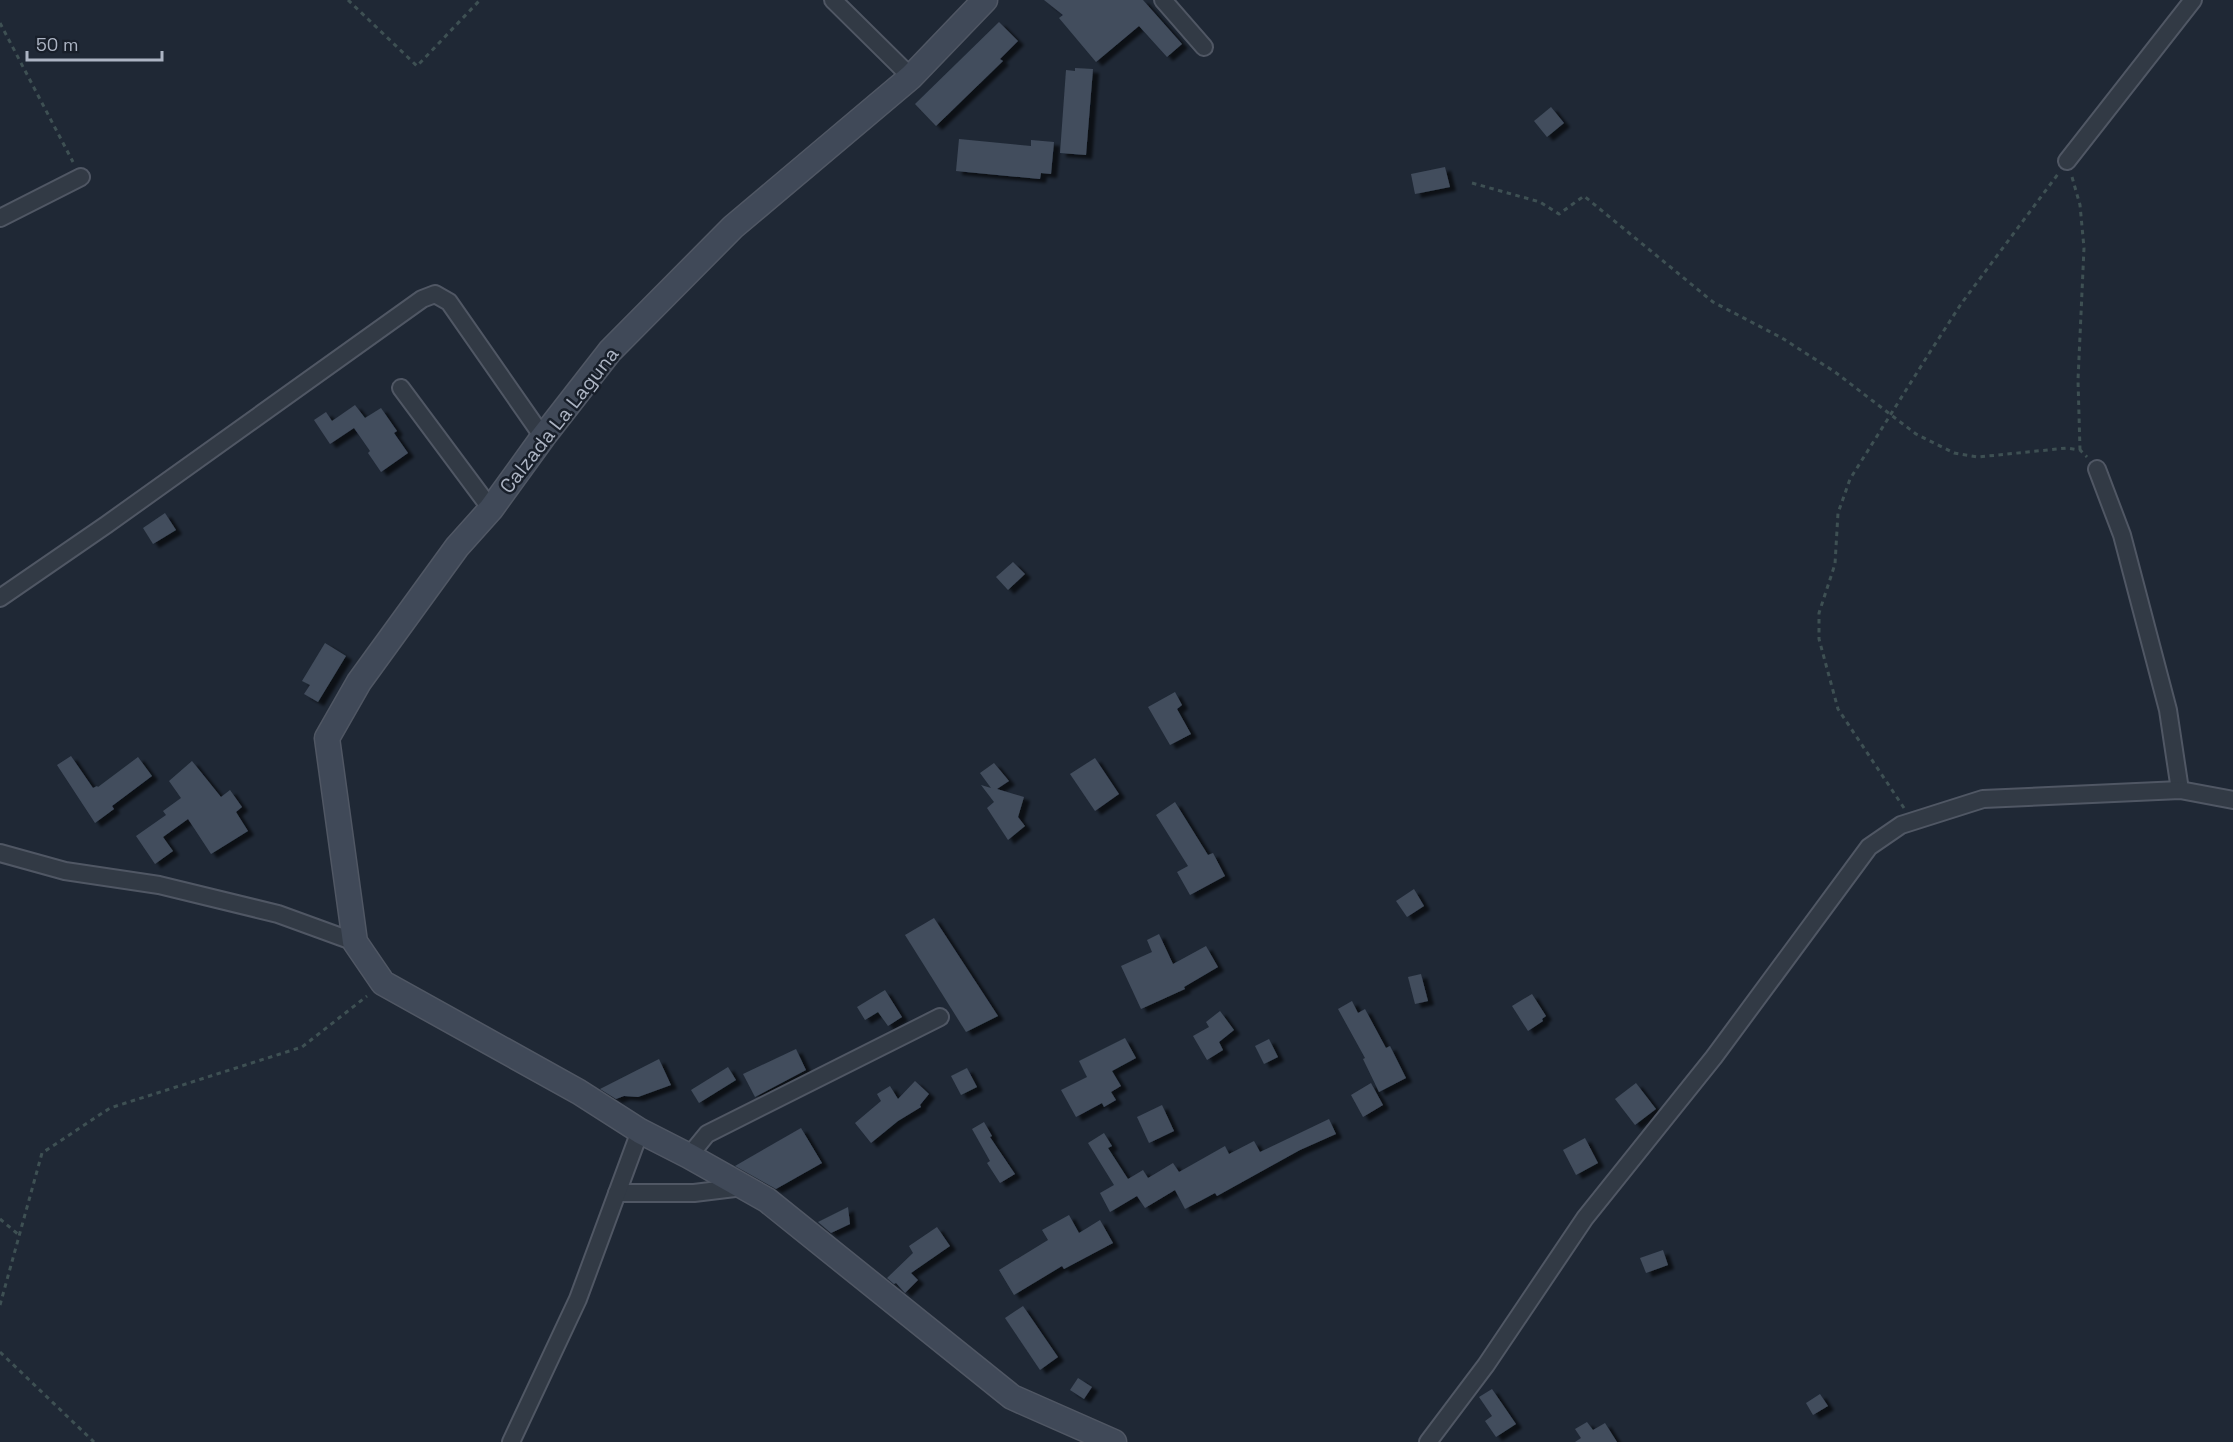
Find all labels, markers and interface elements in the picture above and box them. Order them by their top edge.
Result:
scale bar [27,24,162,62]
text: 50 m [36,33,78,56]
street label: Calzada La Laguna [494,342,624,498]

